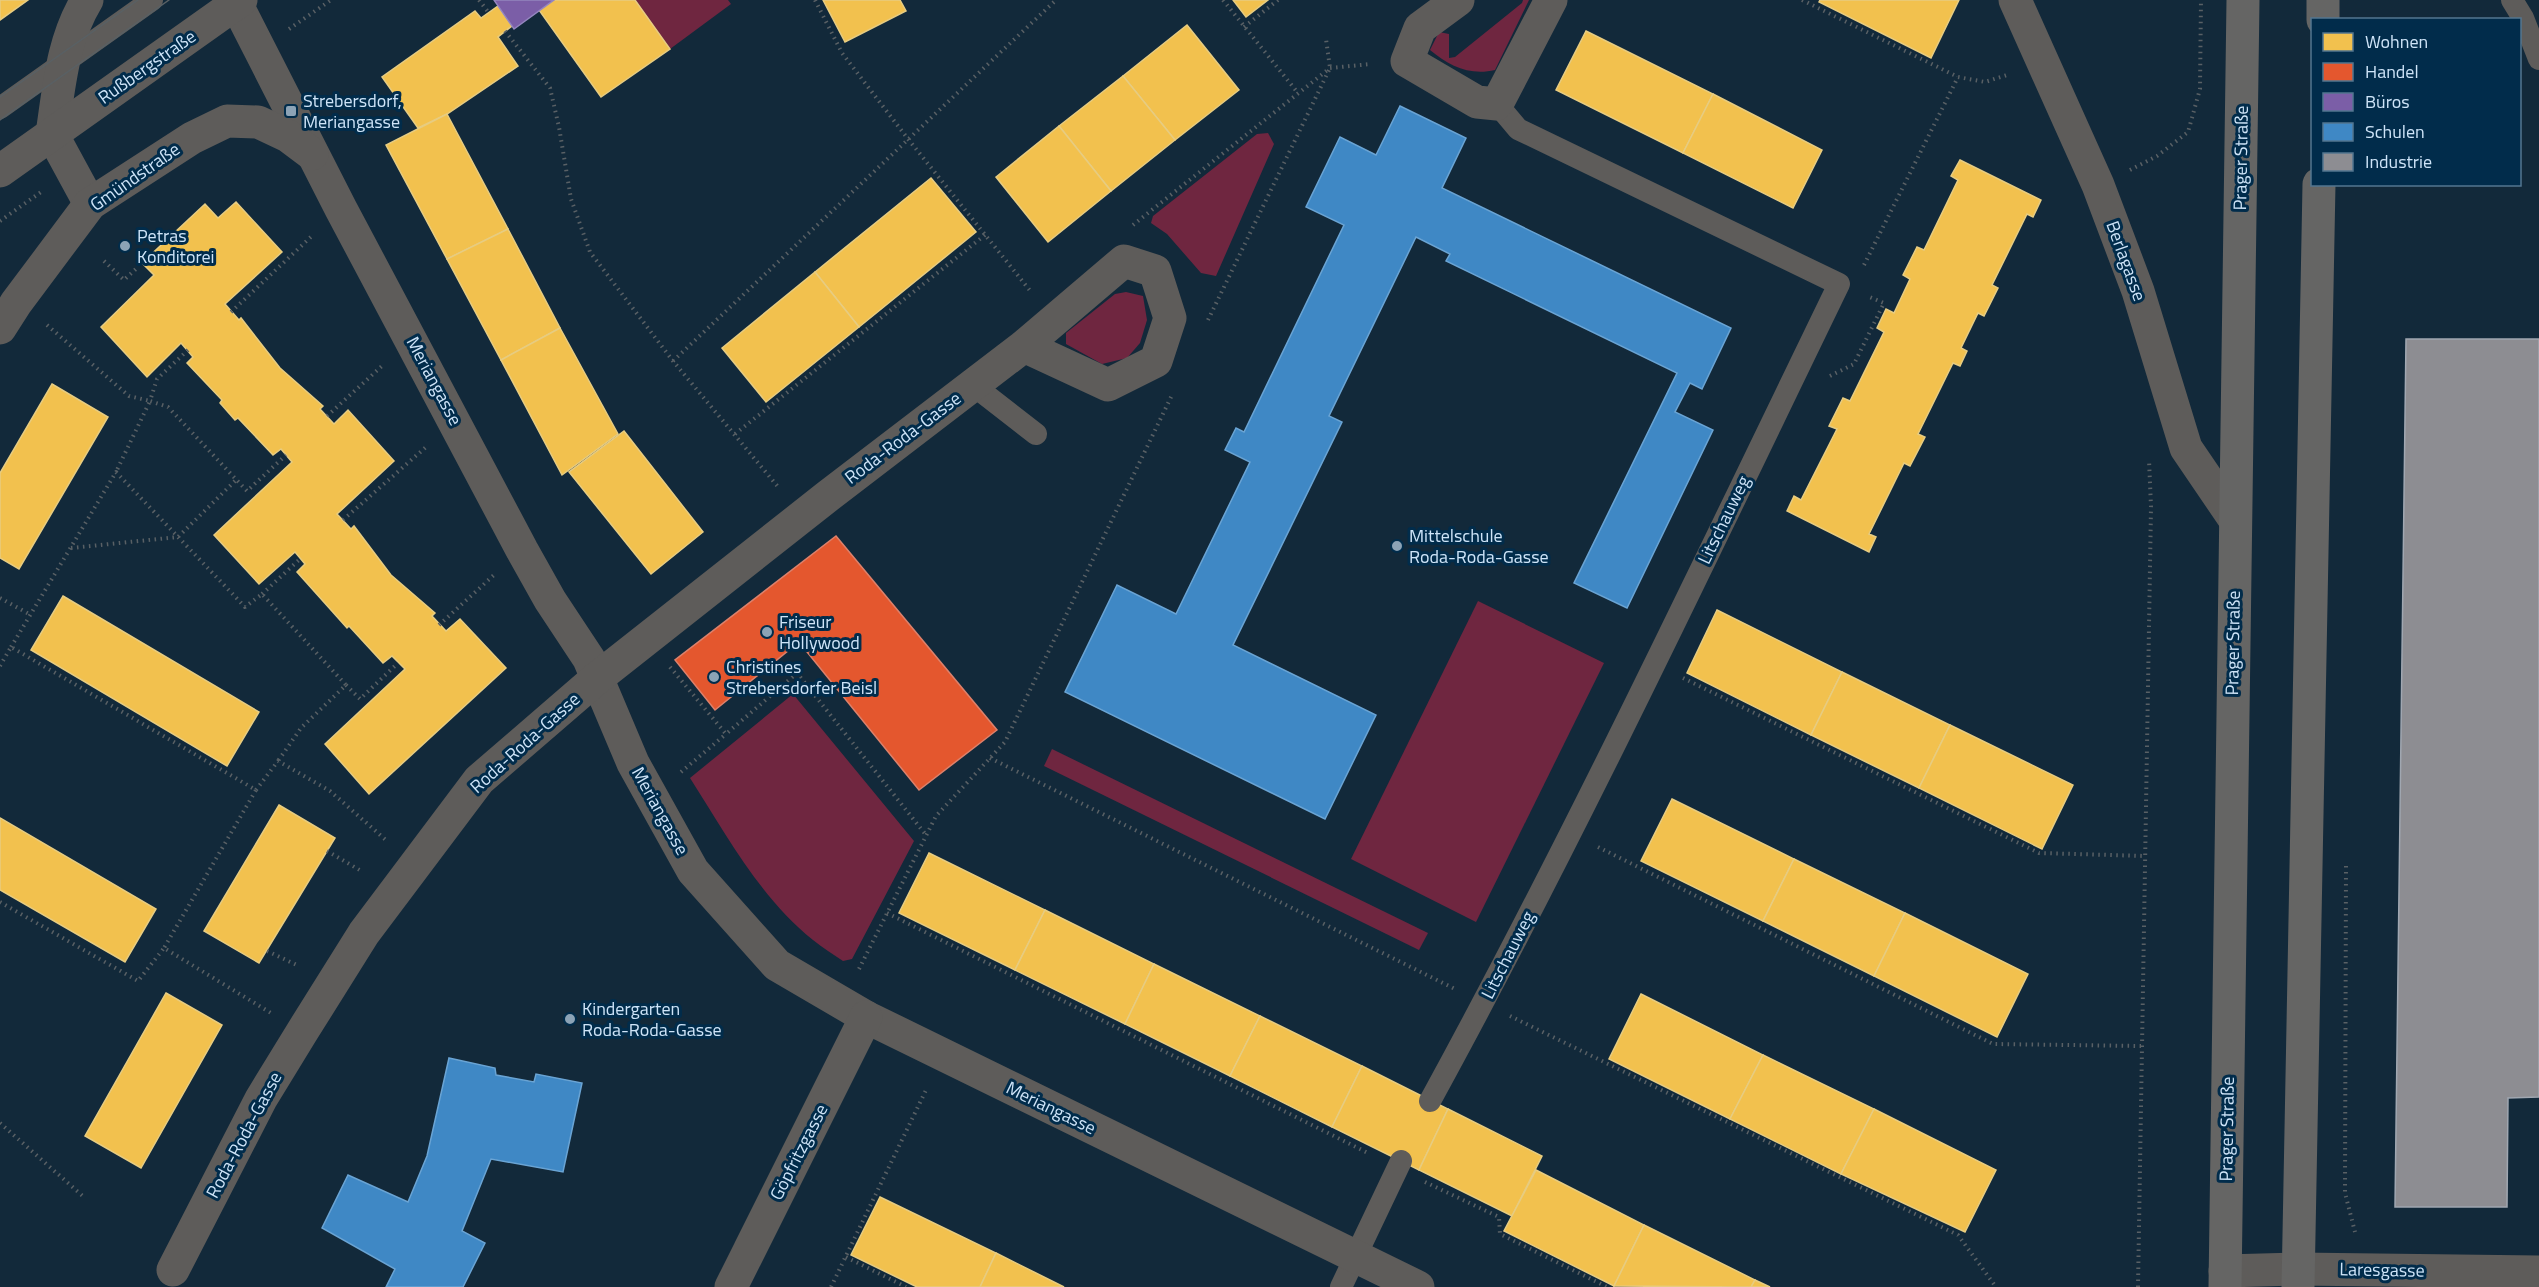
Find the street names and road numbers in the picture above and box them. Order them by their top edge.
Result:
street label: Rußbergstraße [92,23,201,110]
street label: Prager Straße [2226,105,2255,211]
street label: Gmündstraße [84,136,185,218]
street label: Berlagasse [2099,217,2153,305]
street label: Meriangasse [400,332,469,430]
street label: Roda-Roda-Gasse [839,385,967,490]
street label: Litschauweg [1691,471,1757,569]
street label: Prager Straße [2218,590,2247,696]
street label: Roda-Roda-Gasse [464,686,586,799]
street label: Meriangasse [625,762,696,860]
street label: Litschauweg [1474,906,1541,1003]
street label: Roda-Roda-Gasse [199,1067,288,1203]
street label: Meriangasse [1002,1074,1101,1141]
street label: Prager Straße [2212,1076,2241,1182]
street label: Göpfritzgasse [763,1099,834,1205]
street label: Laresgasse [2339,1255,2425,1284]

